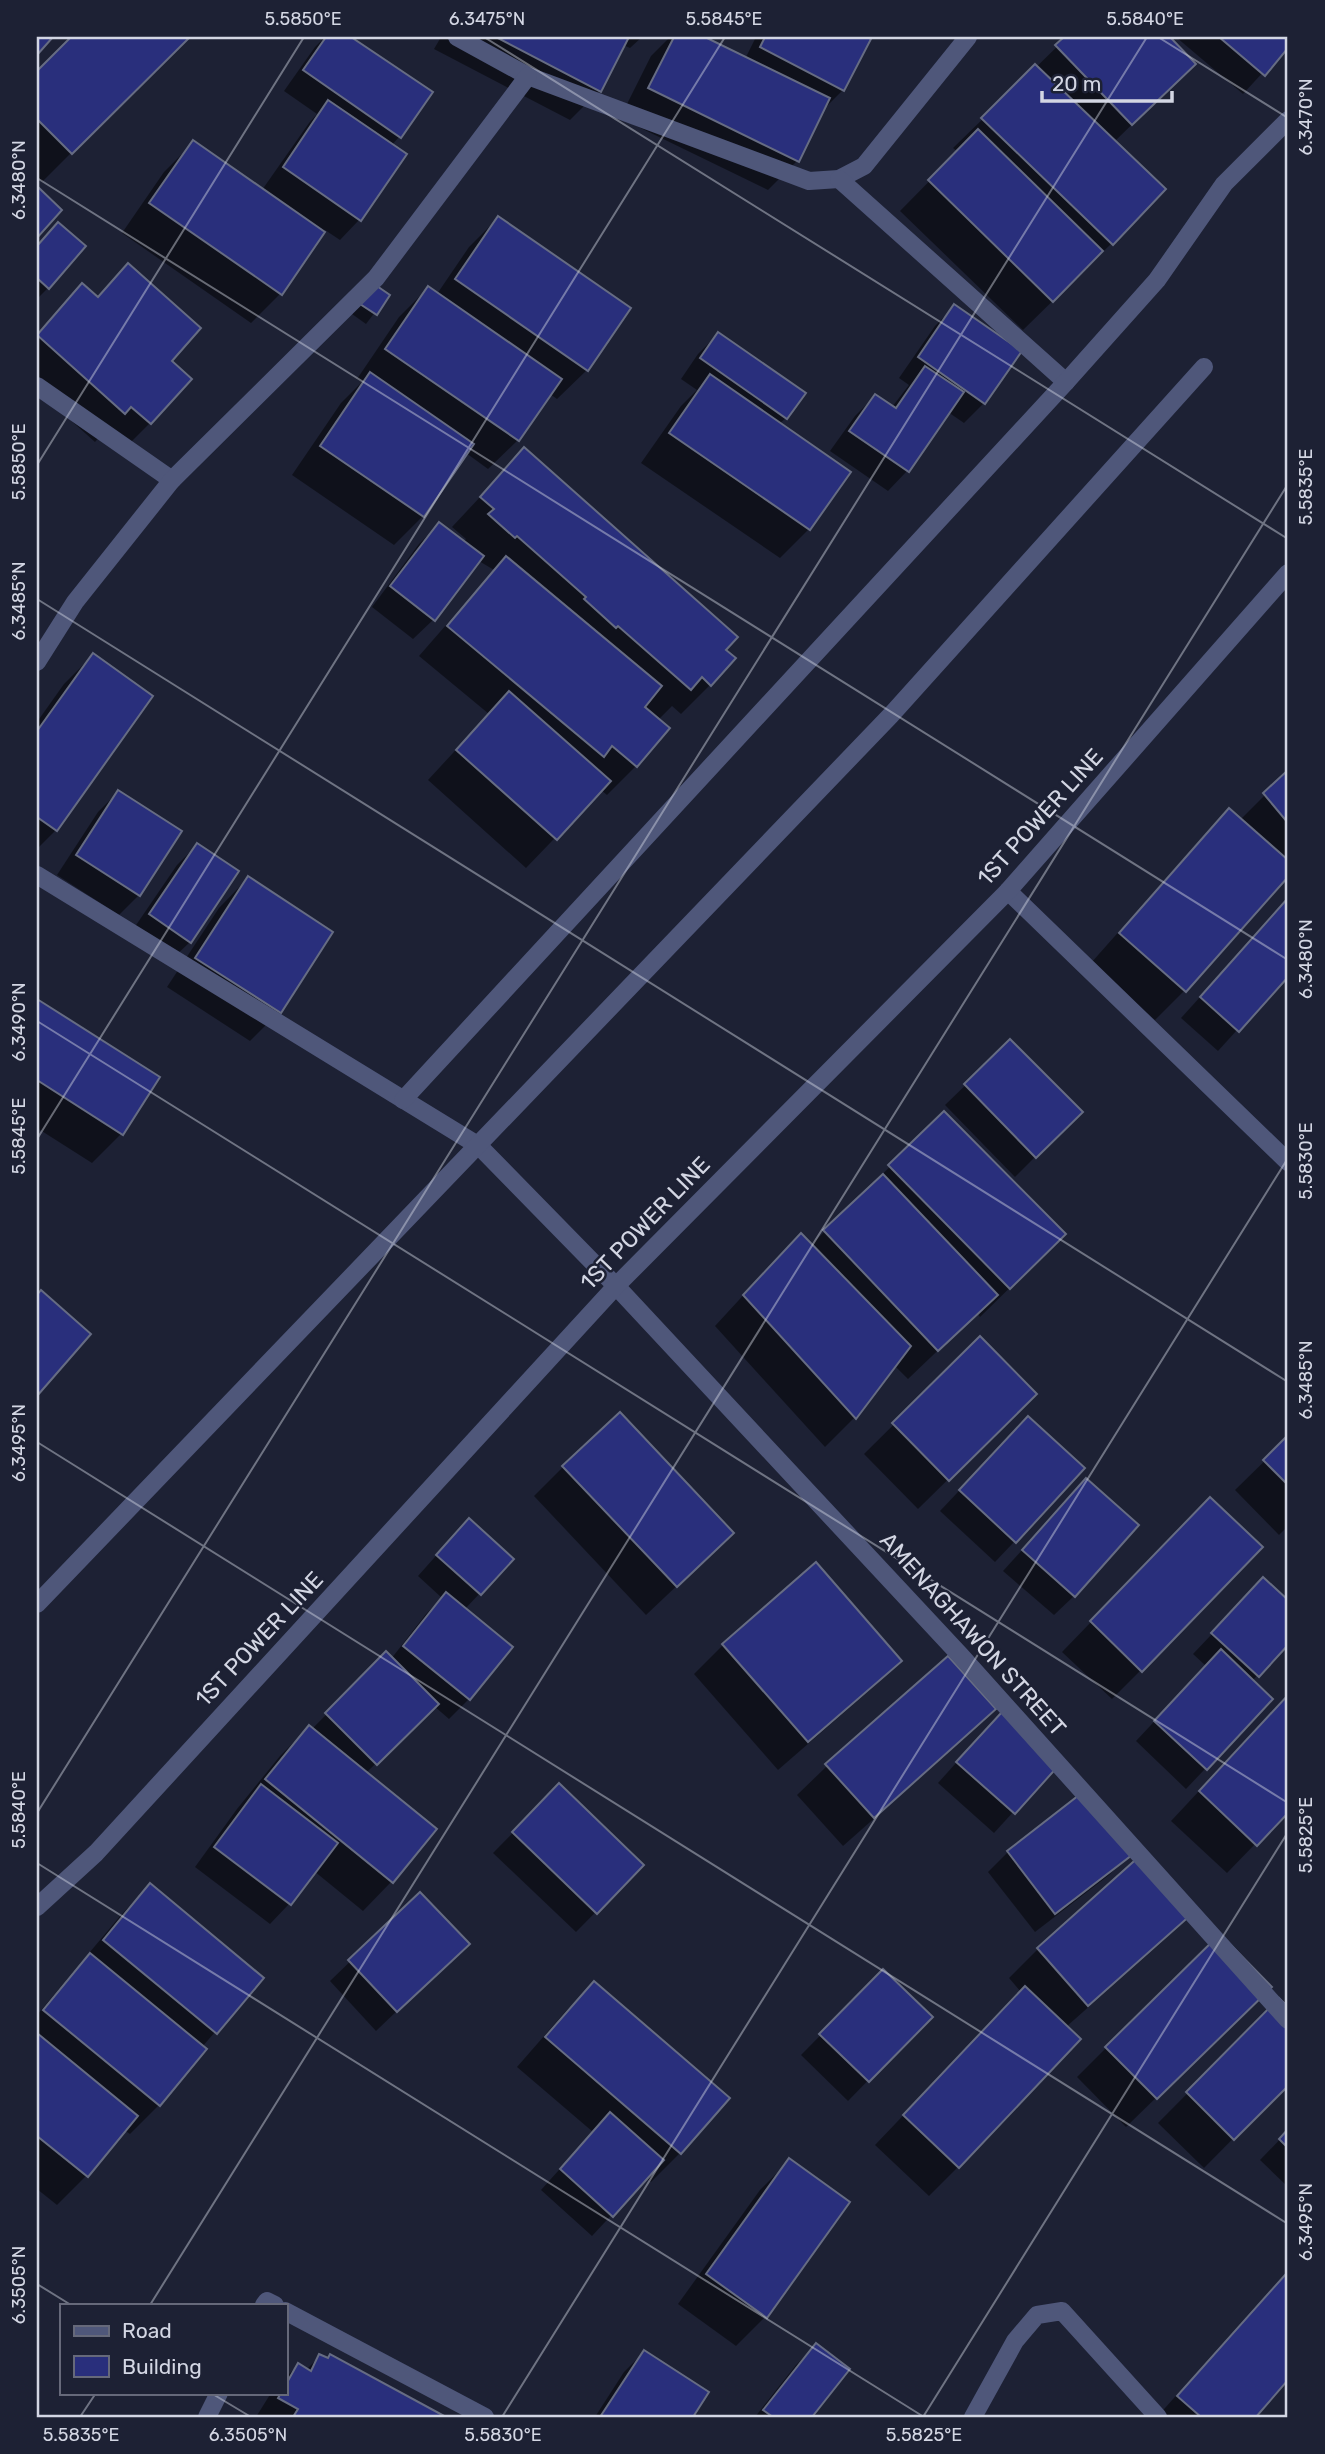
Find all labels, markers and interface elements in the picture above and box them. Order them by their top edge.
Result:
text: 5.5850°E [264,8,342,30]
text: 6.3475°N [449,8,525,30]
text: 5.5845°E [686,8,762,30]
text: 5.5840°E [1106,8,1184,30]
scale bar [1042,60,1171,104]
text: 20 m [1052,71,1101,96]
text: 6.3470°N [1295,78,1317,156]
text: 6.3480°N [8,140,30,220]
text: 5.5850°E [8,423,30,501]
text: 5.5835°E [1295,449,1317,525]
text: 6.3485°N [8,561,30,641]
street label: 1ST POWER LINE [971,743,1109,891]
text: 6.3480°N [1295,919,1317,999]
text: 6.3490°N [8,983,30,1061]
text: 5.5845°E [8,1098,30,1174]
text: 5.5830°E [1295,1122,1317,1200]
street label: 1ST POWER LINE [574,1150,716,1296]
text: 6.3485°N [1295,1340,1317,1420]
text: 6.3495°N [8,1404,30,1482]
street label: AMENAGHAWON STREET [874,1526,1072,1742]
street label: 1ST POWER LINE [189,1566,329,1712]
text: 5.5840°E [8,1771,30,1849]
text: 5.5825°E [1295,1797,1317,1873]
text: 6.3495°N [1295,2183,1317,2261]
text: 6.3505°N [8,2246,30,2324]
legend [60,2304,287,2394]
text: Road [122,2318,172,2343]
text: Building [122,2354,202,2379]
text: 5.5835°E [43,2424,119,2446]
text: 6.3505°N [209,2424,287,2446]
text: 5.5830°E [464,2424,542,2446]
text: 5.5825°E [886,2424,962,2446]

